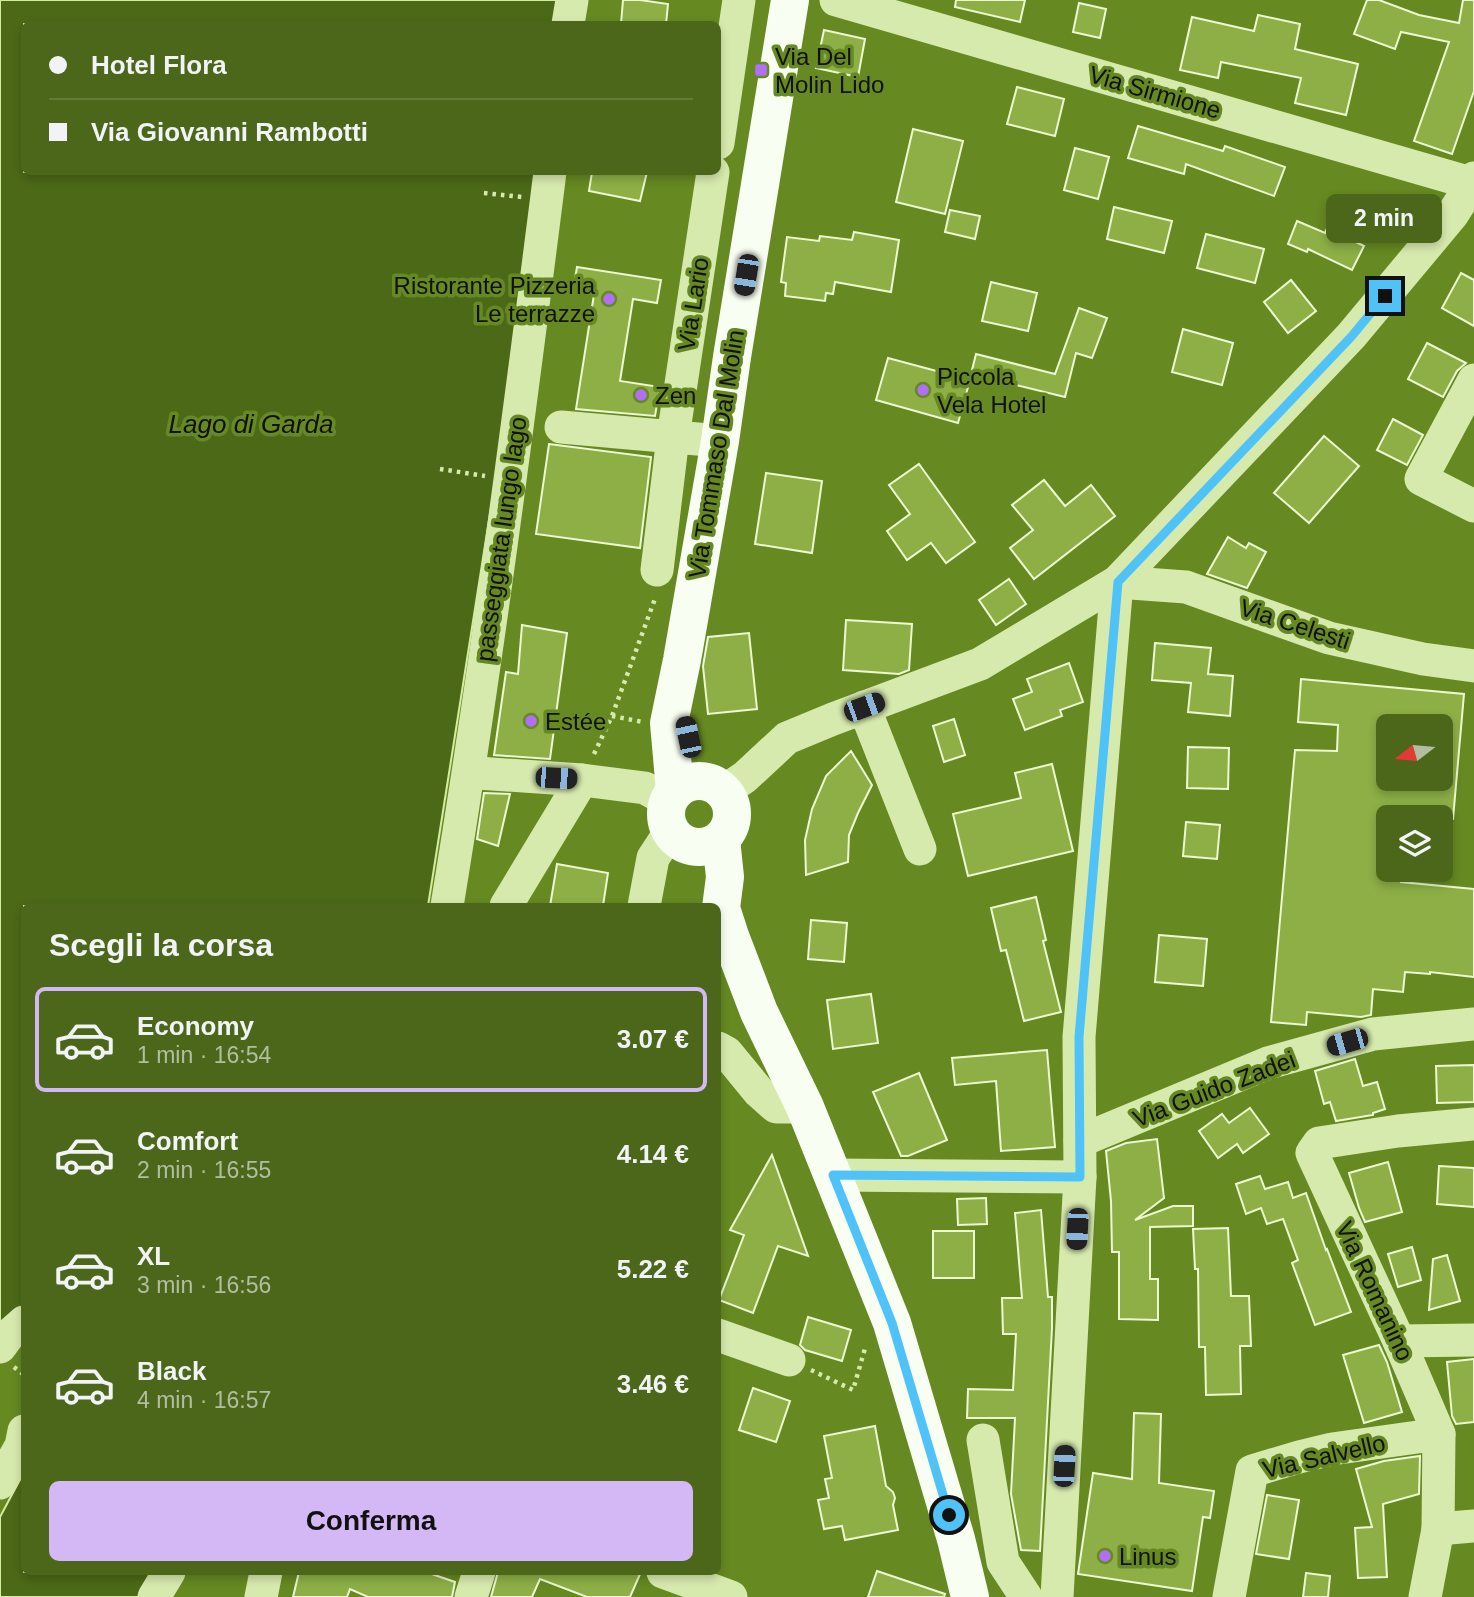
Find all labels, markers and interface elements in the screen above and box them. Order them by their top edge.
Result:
place label: Via Del Molin Lido [775,43,884,98]
text: Hotel Flora [91,50,227,80]
street label: Via Sirmione [1086,60,1224,124]
marker: Via Del Molin Lido [753,62,769,78]
text: Via Giovanni Rambotti [91,117,368,147]
callout: 2 min [1327,194,1443,244]
text: 2 min [1354,205,1414,231]
car [733,253,760,297]
street label: Via Lario [672,255,714,353]
place label: Ristorante Pizzeria Le terrazze [394,272,596,327]
route end [1369,280,1401,312]
marker: Ristorante Pizzeria Le terrazze [601,291,617,307]
street label: Via Tommaso Dal Molin [683,328,749,580]
place label: Piccola Vela Hotel [937,363,1046,418]
place label: Zen [655,382,696,409]
marker: Piccola Vela Hotel [915,382,931,398]
marker: Zen [633,387,649,403]
water label: Lago di Garda [169,409,333,439]
street label: passeggiata lungo lago [470,415,532,663]
street label: Via Celesti [1236,594,1354,654]
car [841,690,888,724]
place label: Estée [545,708,606,735]
marker: Estée [523,713,539,729]
car [674,714,703,760]
north arrow [1376,714,1452,791]
map controls [1376,714,1453,882]
car [535,766,578,790]
button: layers [1376,805,1453,882]
text: Scegli la corsa [49,927,273,963]
icon: car [53,1008,116,1071]
text: Economy [137,1011,254,1041]
text: 3.07 € [617,1024,689,1054]
car [1324,1026,1371,1058]
text: 1 min · 16:54 [137,1042,271,1068]
street label: Via Guido Zadei [1129,1046,1299,1132]
icon: car [53,1123,116,1186]
text: Comfort [137,1126,238,1156]
text: 4.14 € [617,1139,689,1169]
text: 2 min · 16:55 [137,1157,271,1183]
car [1066,1207,1089,1251]
street label: Via Romanino [1331,1217,1419,1365]
icon: car [53,1238,116,1301]
text: XL [137,1241,170,1271]
text: 5.22 € [617,1254,689,1284]
text: 3 min · 16:56 [137,1272,271,1298]
icon: car [53,1353,116,1416]
text: Black [137,1356,206,1386]
text: 3.46 € [617,1369,689,1399]
text: 4 min · 16:57 [137,1387,271,1413]
street label: Via Salvello [1260,1429,1388,1483]
car [1053,1444,1076,1488]
button: Conferma [49,1481,693,1561]
route start [933,1499,965,1531]
place label: Linus [1119,1543,1176,1570]
marker: Linus [1097,1548,1113,1564]

